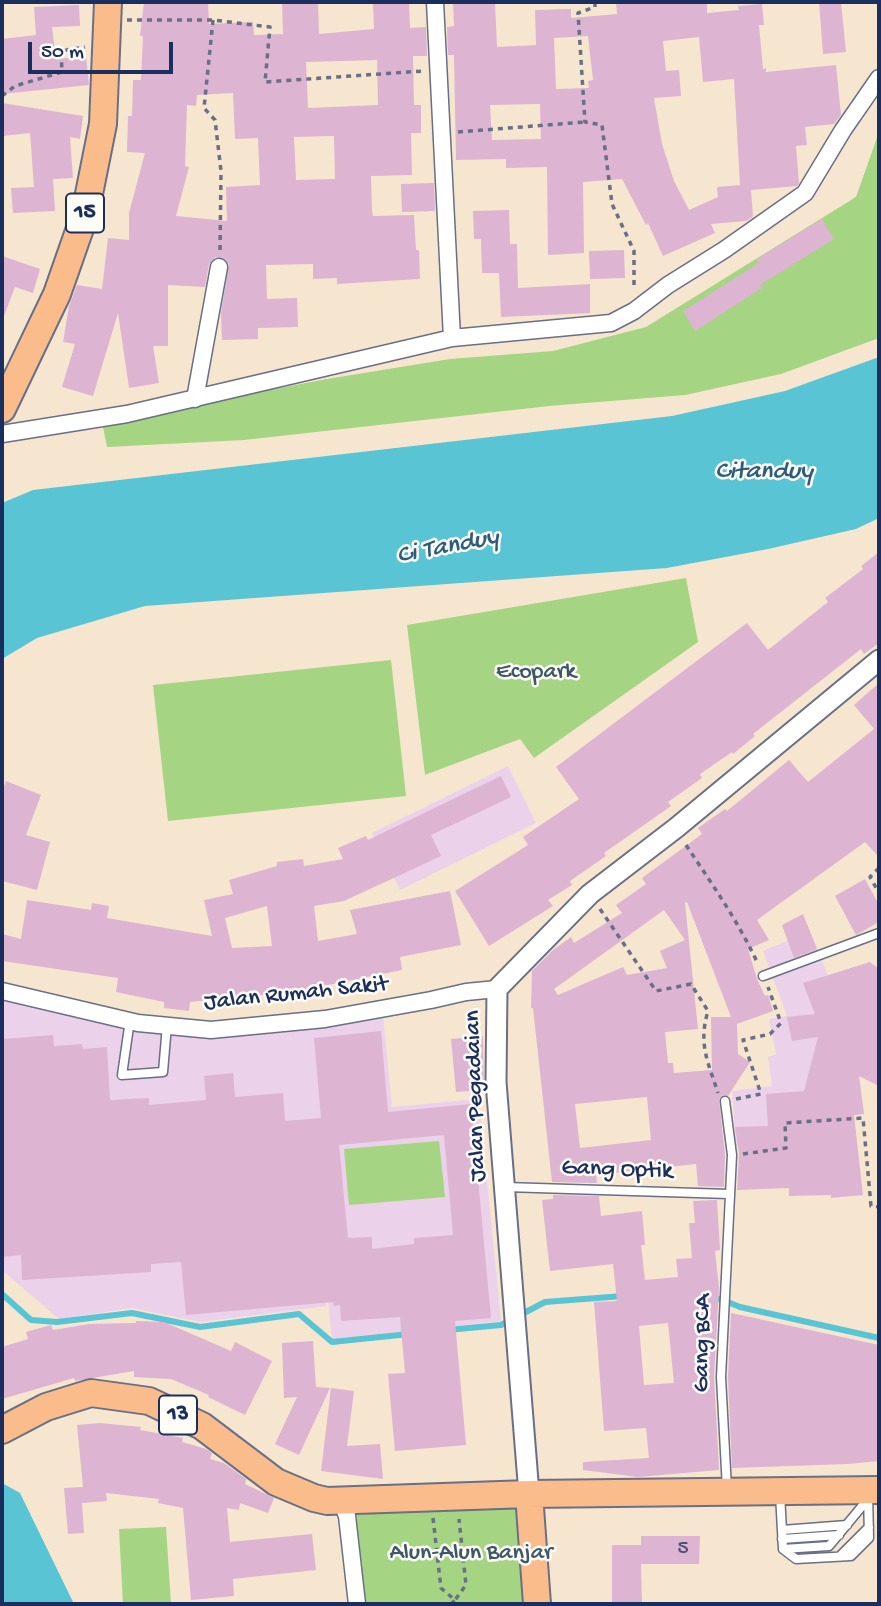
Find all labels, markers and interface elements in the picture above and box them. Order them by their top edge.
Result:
scale bar [32,28,177,72]
text: 50 m [41,41,84,66]
road number: 15 [66,194,104,232]
water label: Citanduy [715,457,813,489]
water label: Ci Tanduy [395,523,501,573]
park label: Ecopark [496,659,576,687]
street label: Jalan Rumah Sakit [203,971,389,1019]
street label: Jalan Pegadaian [460,1010,494,1182]
street label: Gang Optik [561,1155,673,1187]
street label: Gang BCA [689,1293,719,1393]
road number: 13 [159,1396,197,1434]
house number: 5 [677,1537,689,1563]
park label: Alun-Alun Banjar [389,1540,553,1568]

